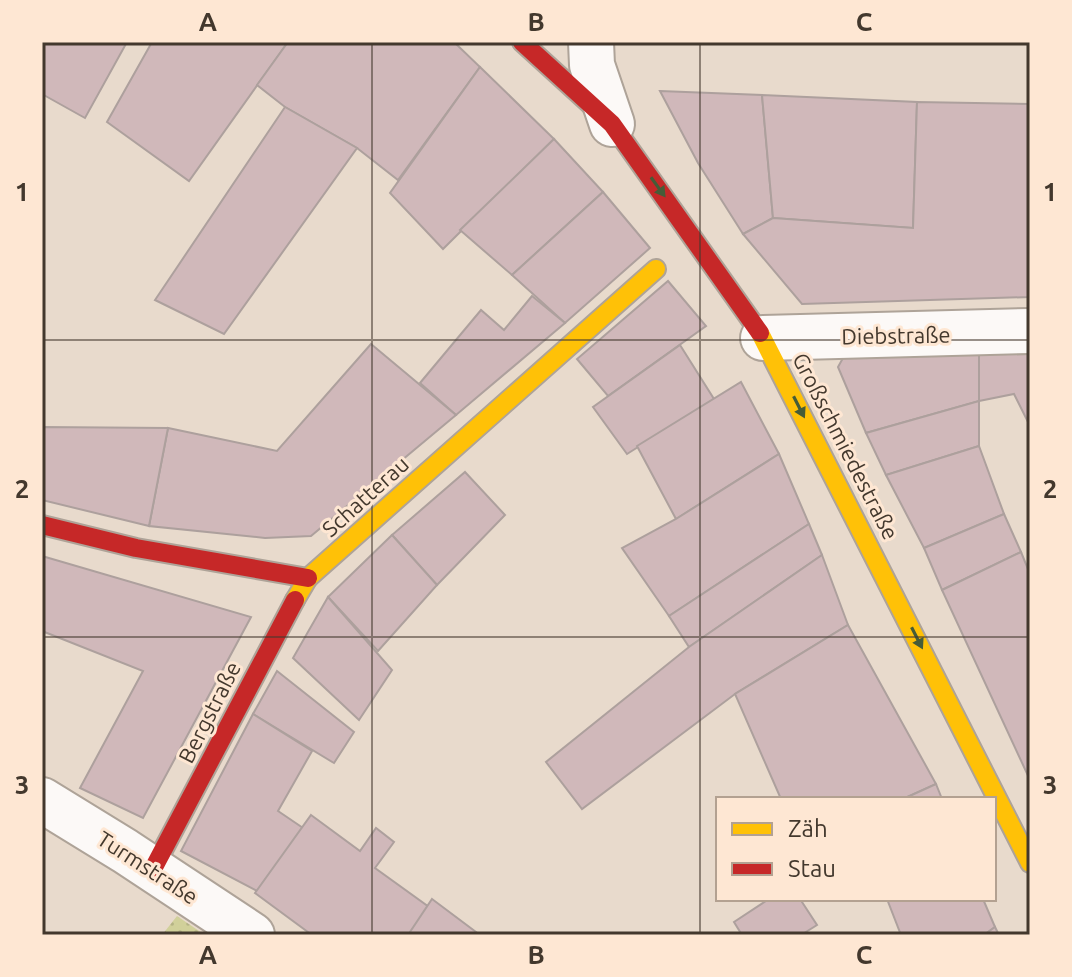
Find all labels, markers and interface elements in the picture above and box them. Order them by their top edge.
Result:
text: A [199,7,218,36]
text: B [527,7,545,36]
text: C [856,7,873,36]
text: 1 [15,177,29,206]
one-way arrow [650,177,665,198]
text: 1 [1043,177,1057,206]
street label: Diebstraße [841,322,951,348]
street label: Großschmiedestraße [788,349,904,543]
one-way arrow [792,396,805,419]
street label: Schatterau [317,451,413,541]
text: 2 [15,474,29,503]
text: 2 [1043,474,1057,503]
one-way arrow [911,627,924,650]
street label: Bergstraße [173,657,245,767]
text: 3 [15,770,29,799]
text: 3 [1043,770,1057,799]
legend [716,797,996,901]
text: Zäh [788,815,828,842]
street label: Turmstraße [93,825,203,909]
text: Stau [788,855,836,882]
text: A [199,940,218,969]
text: B [527,940,545,969]
text: C [856,940,873,969]

